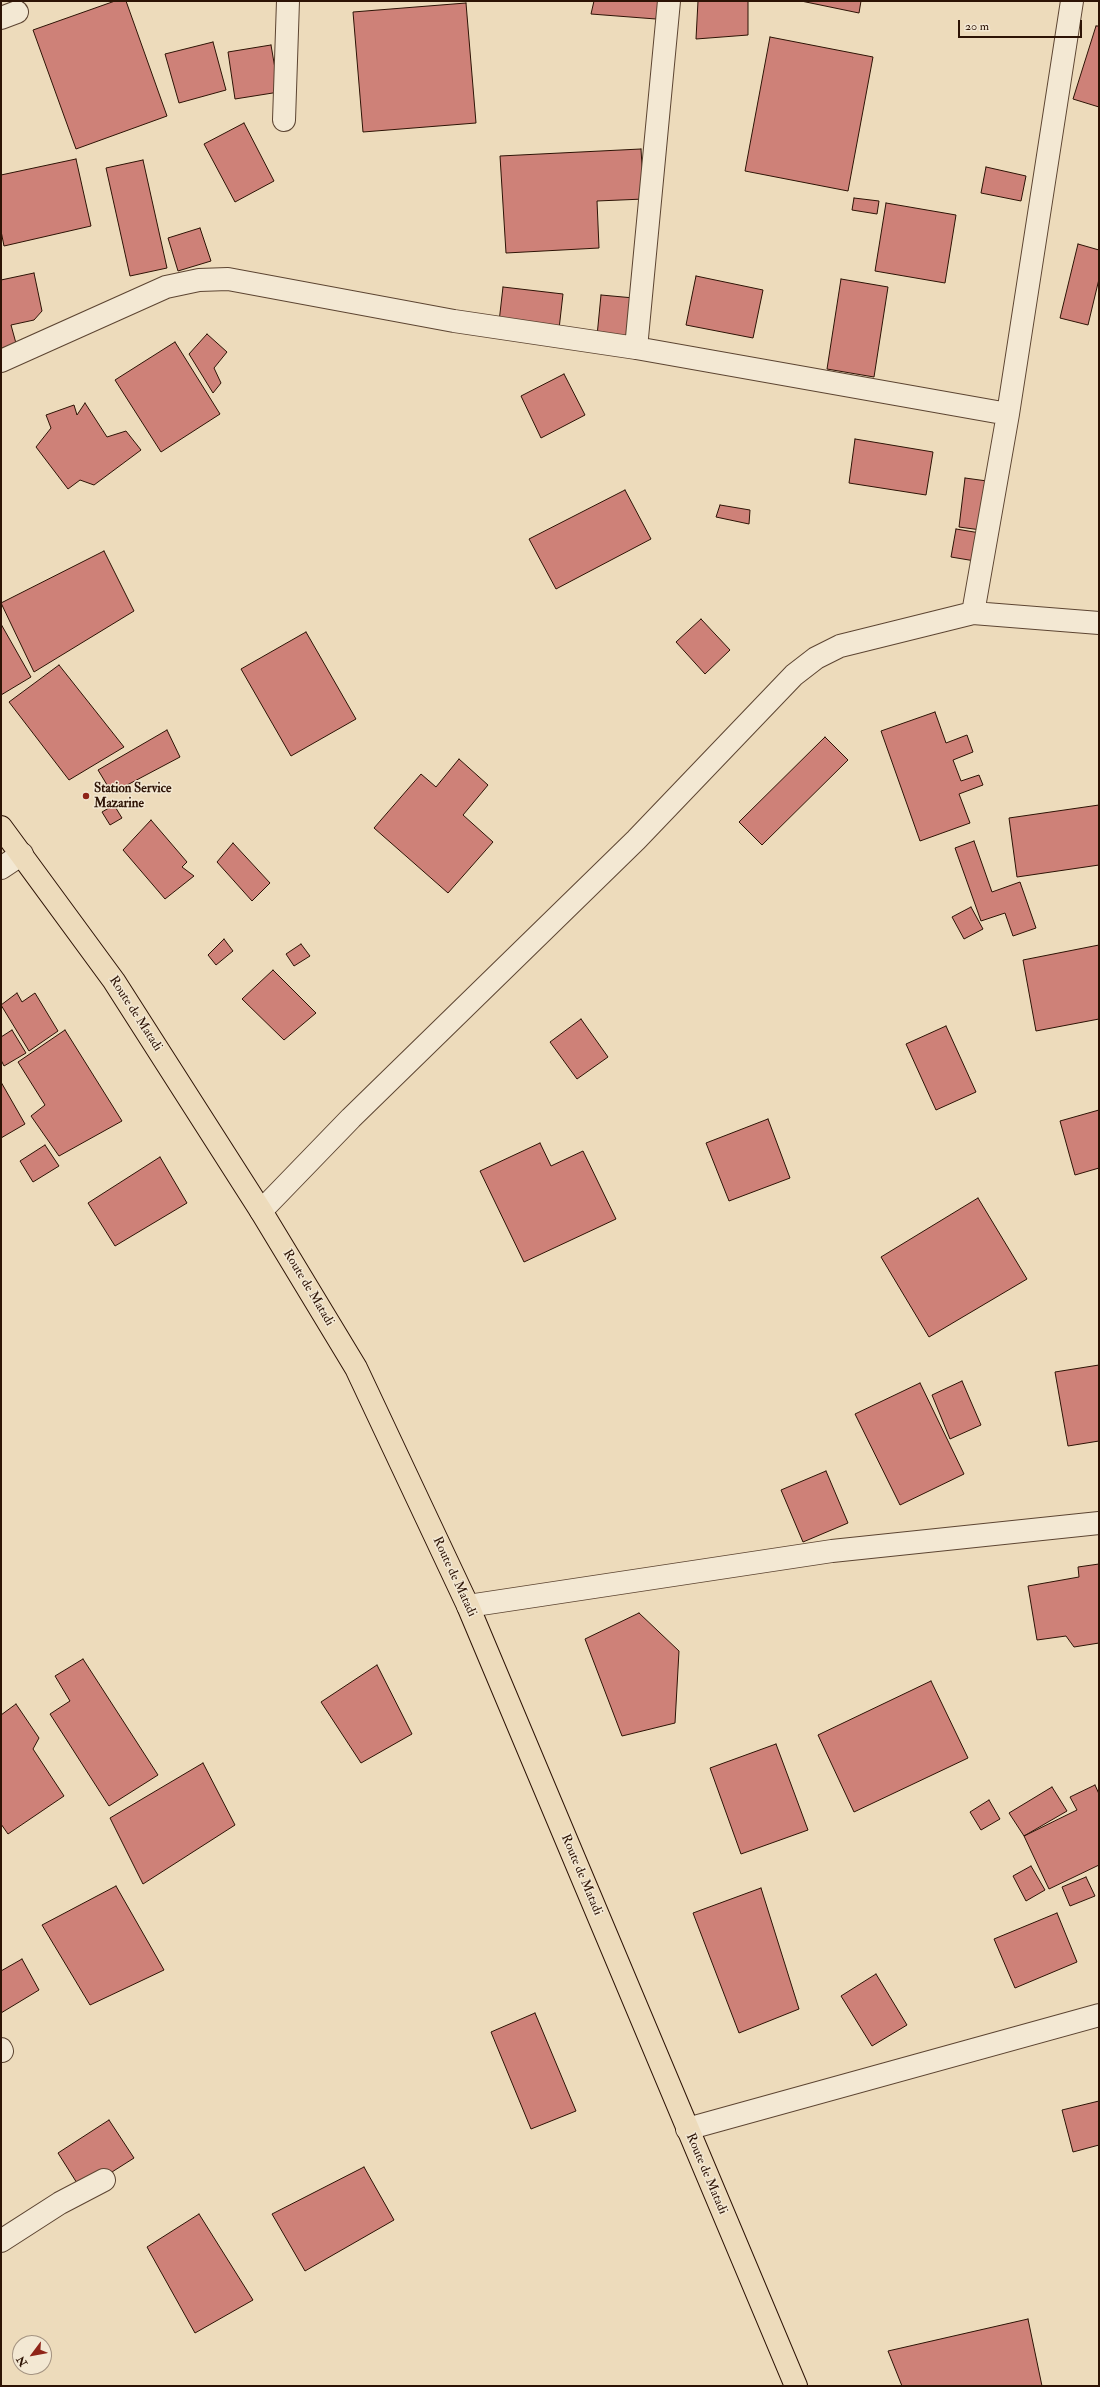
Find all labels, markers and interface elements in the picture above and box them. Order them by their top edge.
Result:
scale bar [960,12,1084,38]
text: 20 m [965,19,989,34]
place label: Station Service Mazarine [94,781,171,812]
marker: Station Service Mazarine [81,791,91,801]
street label: Route de Matadi [105,974,165,1054]
street label: Route de Matadi [279,1247,337,1329]
street label: Route de Matadi [429,1535,479,1619]
street label: Route de Matadi [557,1832,605,1918]
street label: Route de Matadi [682,2131,730,2217]
north arrow [12,2335,52,2375]
text: N [14,2353,30,2369]

